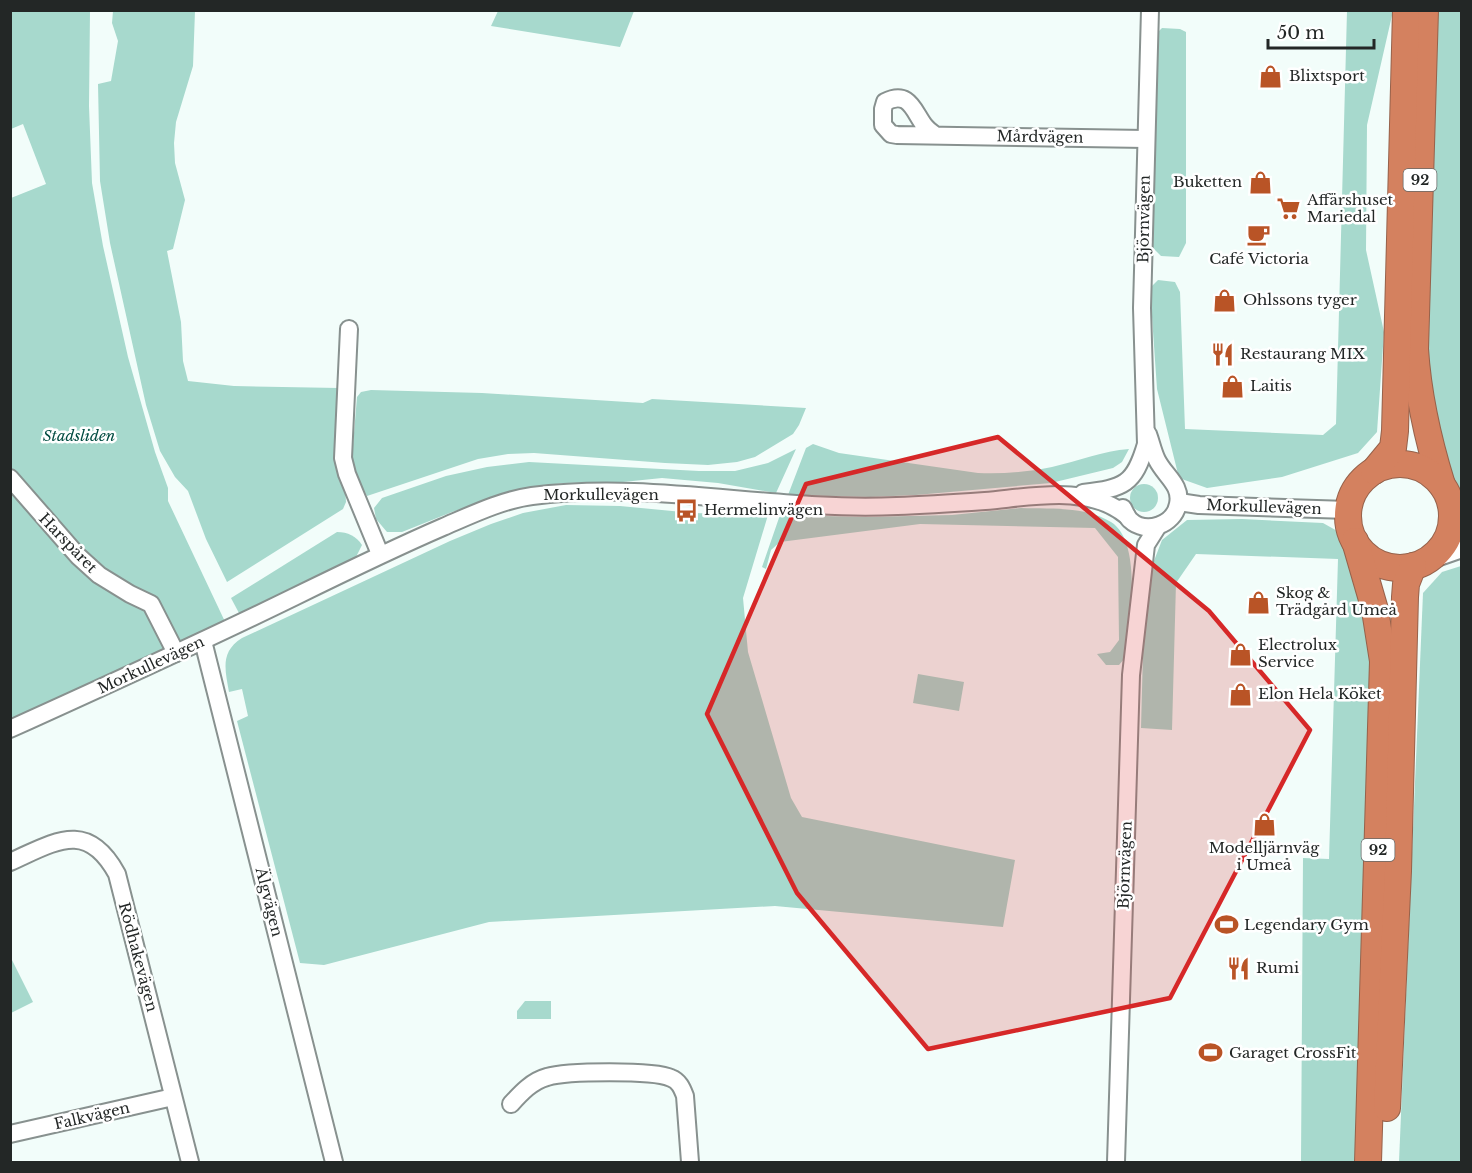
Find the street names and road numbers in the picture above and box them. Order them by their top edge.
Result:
street label: Mårdvägen [996,126,1084,147]
road number: 92 [1404,169,1436,191]
street label: Björnvägen [1133,175,1154,263]
street label: Morkullevägen [543,485,659,504]
street label: Morkullevägen [1206,495,1322,518]
street label: Harspåret [35,509,102,577]
street label: Morkullevägen [94,632,207,698]
street label: Björnvägen [1113,821,1136,909]
road number: 92 [1362,839,1394,861]
street label: Älgvägen [251,864,287,938]
street label: Rödhakevägen [115,900,162,1014]
street label: Falkvägen [52,1098,132,1133]

